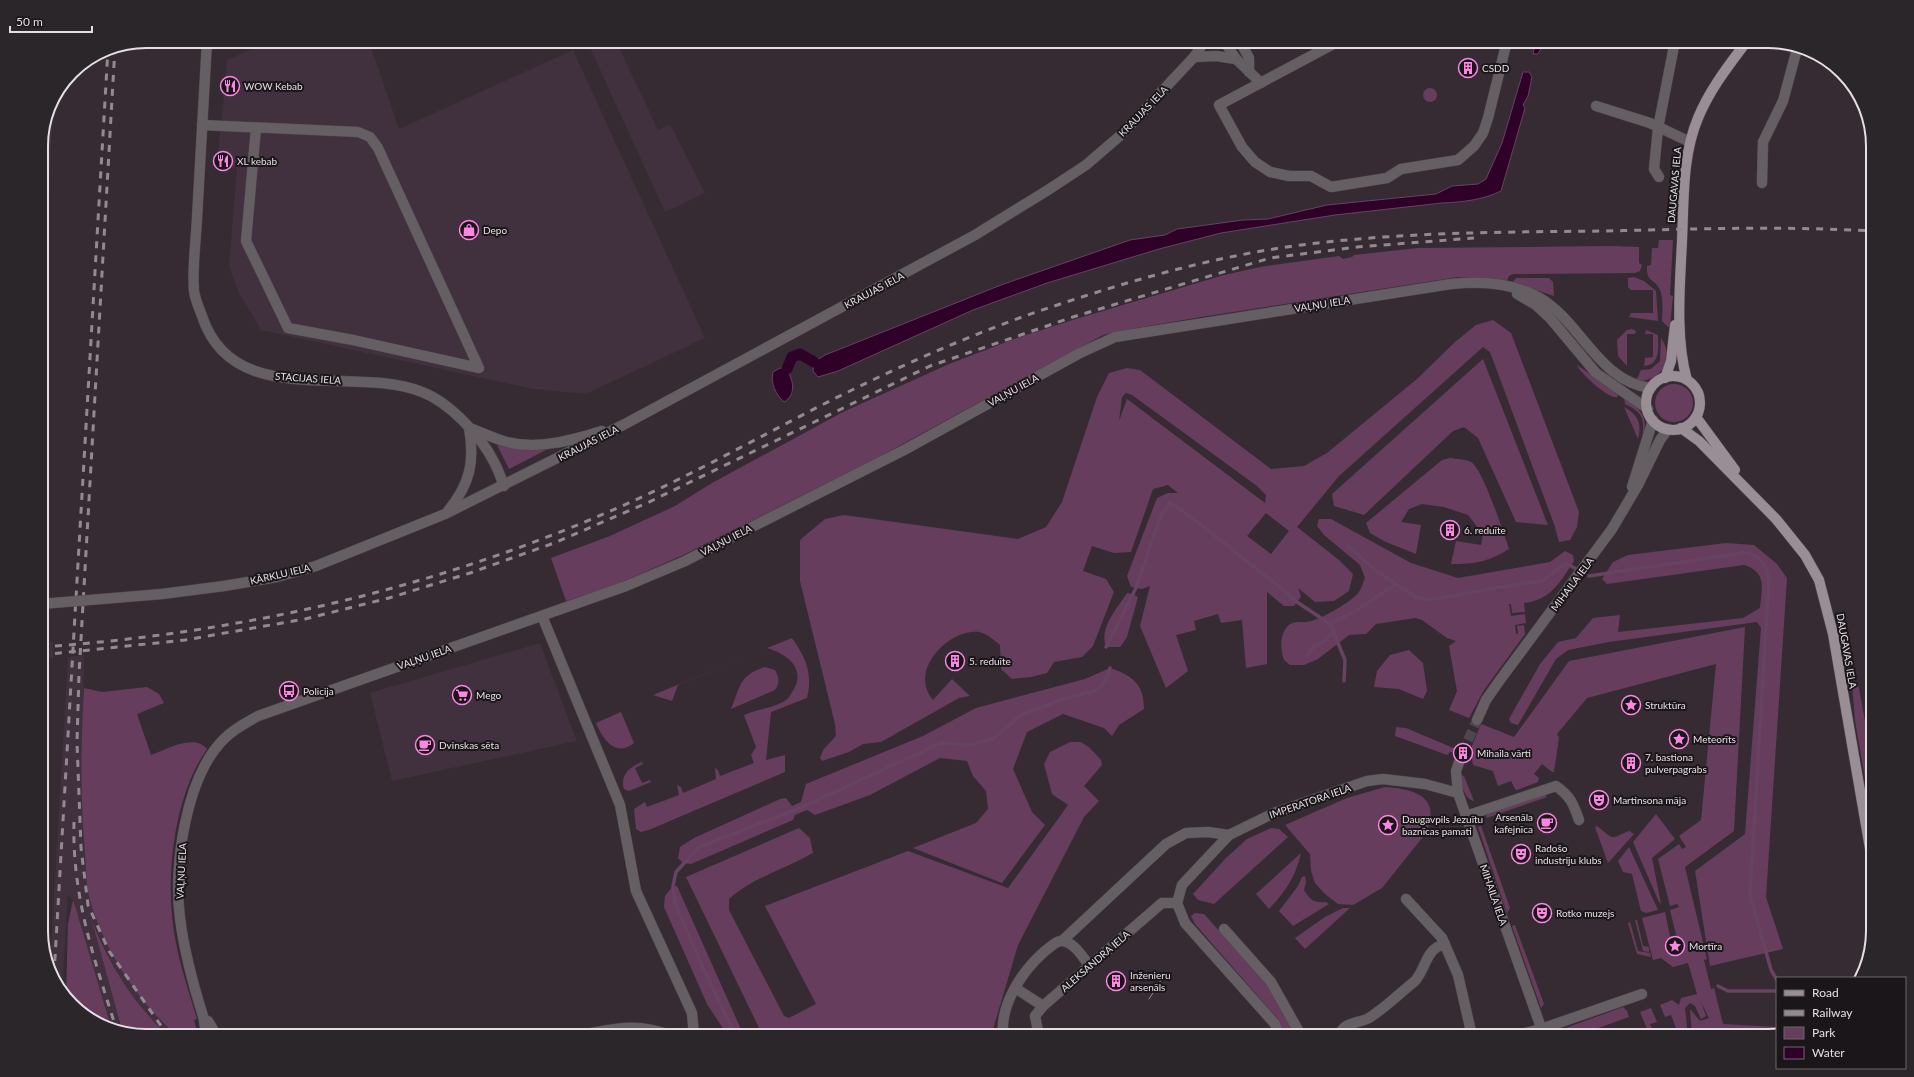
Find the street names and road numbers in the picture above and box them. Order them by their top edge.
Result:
street label: KRAUJAS IELA [1116,83,1170,139]
street label: DAUGAVAS IELA [1665,146,1683,224]
street label: KRAUJAS IELA [842,269,906,311]
street label: VAĻŅU IELA [1293,294,1351,314]
street label: STACIJAS IELA [275,370,342,386]
street label: VAĻŅU IELA [986,371,1041,409]
street label: KRAUJAS IELA [556,423,620,463]
street label: VAĻŅU IELA [698,522,754,558]
street label: MIHAILA IELA [1548,555,1596,613]
street label: KĀRKLU IELA [249,561,312,587]
street label: DAUGAVAS IELA [1834,612,1860,690]
street label: VAĻŅU IELA [395,642,453,672]
street label: IMPERATORA IELA [1268,781,1353,821]
street label: VAĻŅU IELA [174,842,188,899]
street label: MIHAILA IELA [1478,863,1510,927]
street label: ALEKSANDRA IELA [1058,928,1132,994]

